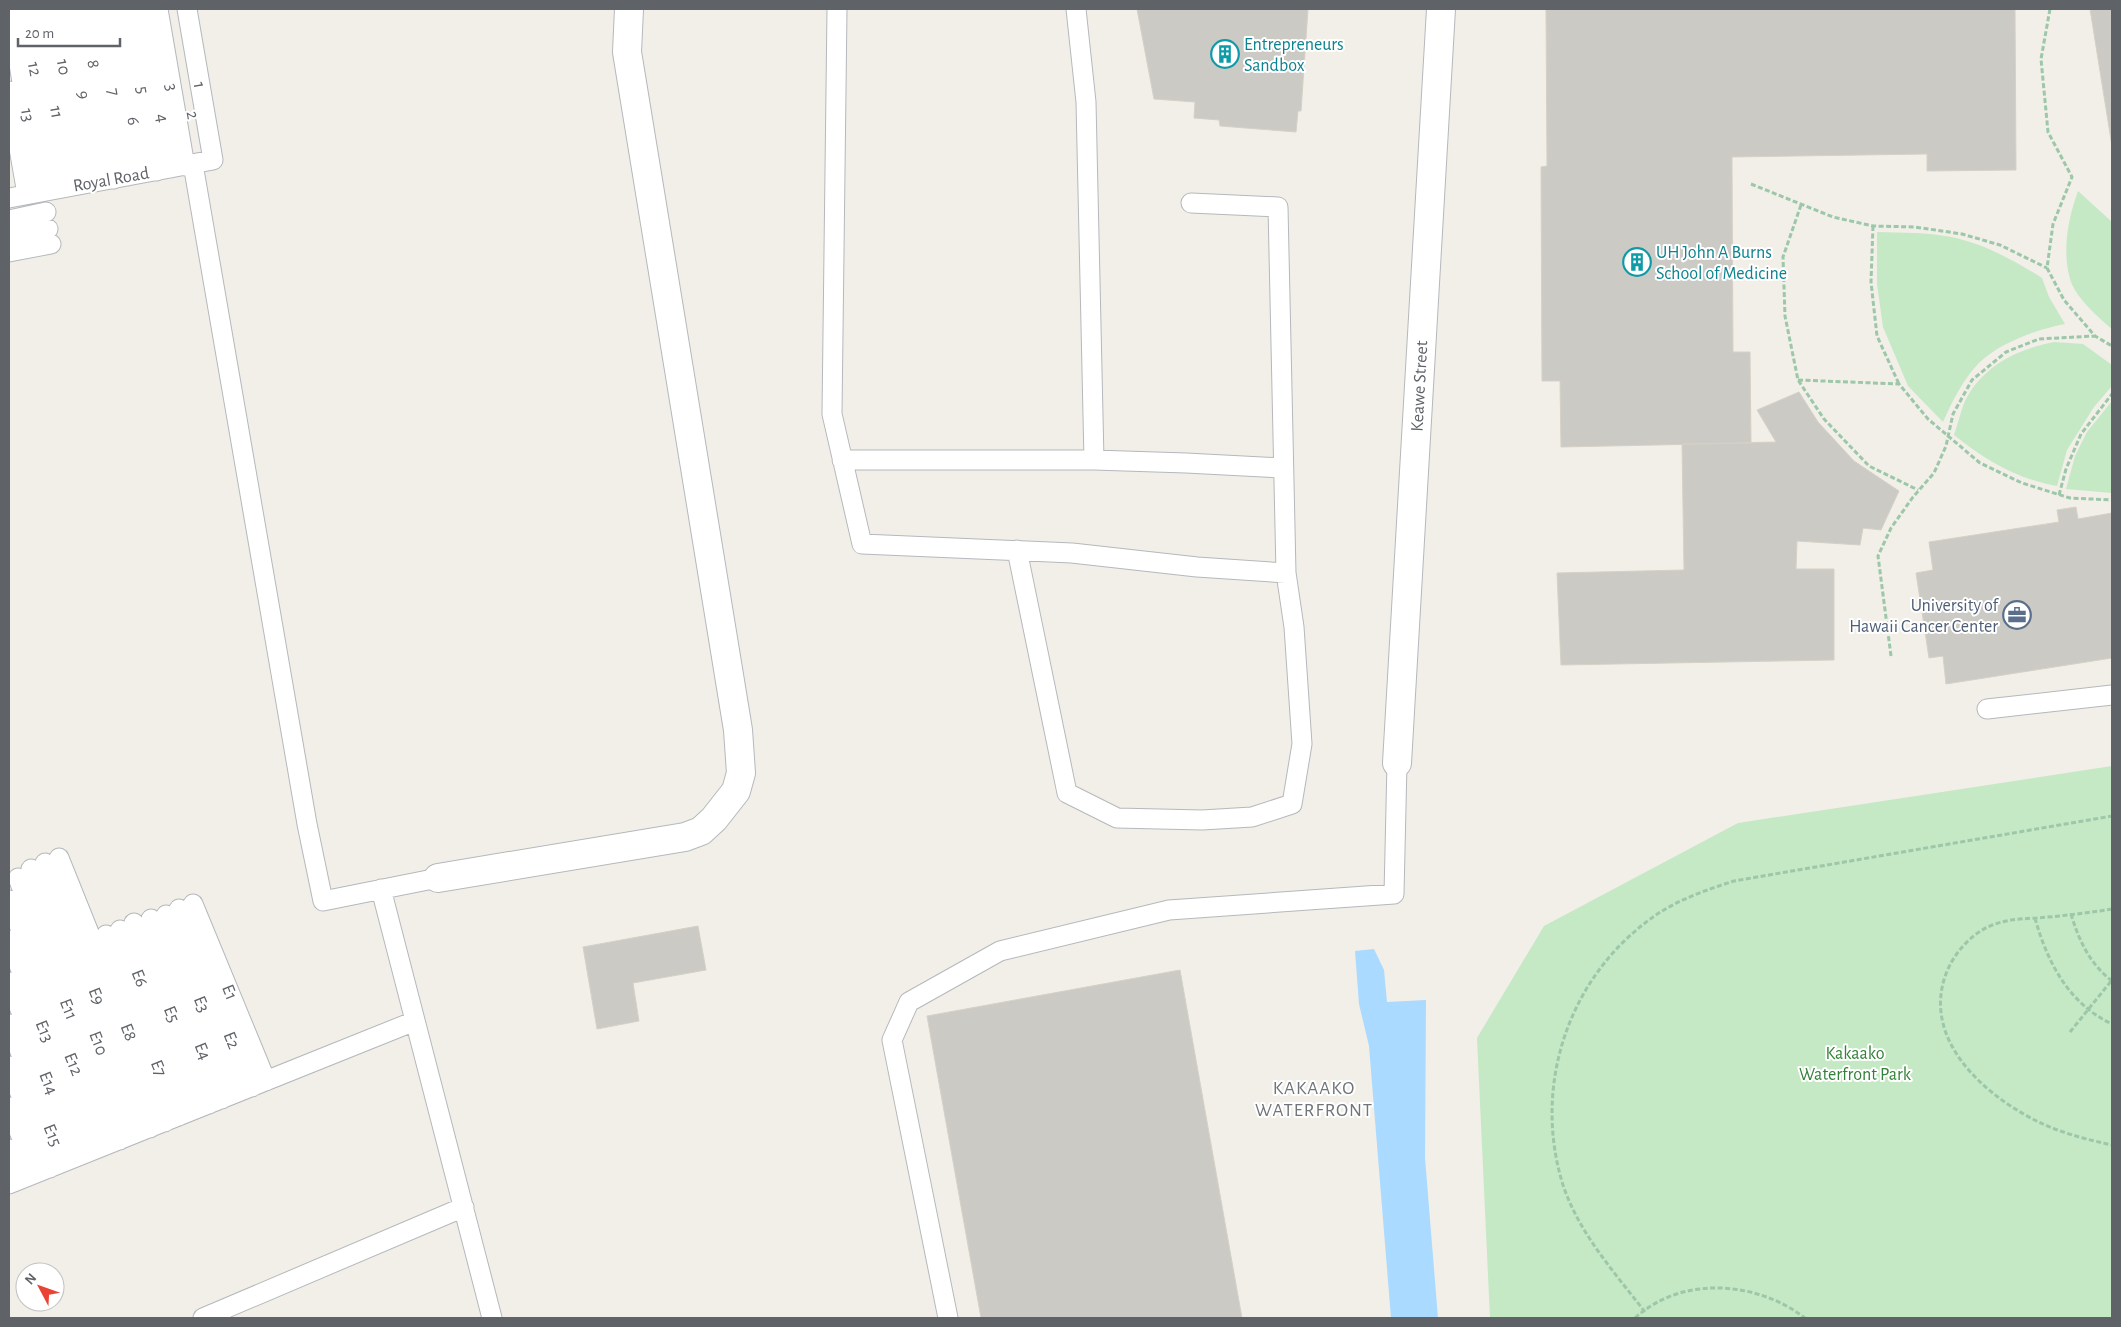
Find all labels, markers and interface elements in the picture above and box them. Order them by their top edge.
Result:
scale bar [18,15,120,47]
text: 20 m [25,26,54,41]
place label: Entrepreneurs Sandbox [1244,36,1344,75]
building icon: Entrepreneurs Sandbox [1210,39,1240,69]
street label: 10 [53,58,73,76]
street label: 8 [83,58,103,70]
street label: 12 [24,61,44,78]
street label: 1 [190,81,208,90]
street label: 3 [162,82,181,92]
street label: 5 [132,85,152,95]
street label: 7 [103,87,123,97]
street label: 9 [73,89,93,101]
street label: 11 [46,105,66,120]
street label: 13 [17,107,37,123]
street label: 2 [182,110,202,121]
street label: 4 [152,112,172,124]
street label: 6 [123,115,143,127]
street label: Royal Road [72,164,151,196]
place label: UH John A Burns School of Medicine [1656,244,1787,283]
building icon: UH John A Burns School of Medicine [1622,247,1652,277]
street label: Keawe Street [1409,340,1431,432]
place label: University of Hawaii Cancer Center [1849,597,2000,636]
office icon: University of Hawaii Cancer Center [2002,600,2032,630]
street label: E6 [128,967,151,990]
street label: E1 [218,982,240,1003]
street label: E9 [85,985,108,1008]
street label: E3 [190,994,212,1015]
street label: E11 [56,996,80,1022]
street label: E5 [160,1003,182,1025]
street label: E13 [32,1018,57,1045]
street label: E8 [117,1021,140,1044]
street label: E10 [85,1029,111,1058]
street label: E2 [220,1029,243,1052]
street label: E4 [190,1040,214,1063]
park label: Kakaako Waterfront Park [1799,1045,1912,1084]
street label: E12 [60,1050,86,1078]
street label: E7 [147,1057,169,1079]
street label: E14 [35,1069,61,1098]
district label: KAKAAKO WATERFRONT [1255,1079,1373,1120]
street label: E15 [40,1122,65,1149]
north arrow [15,1262,65,1312]
text: N [22,1271,39,1287]

